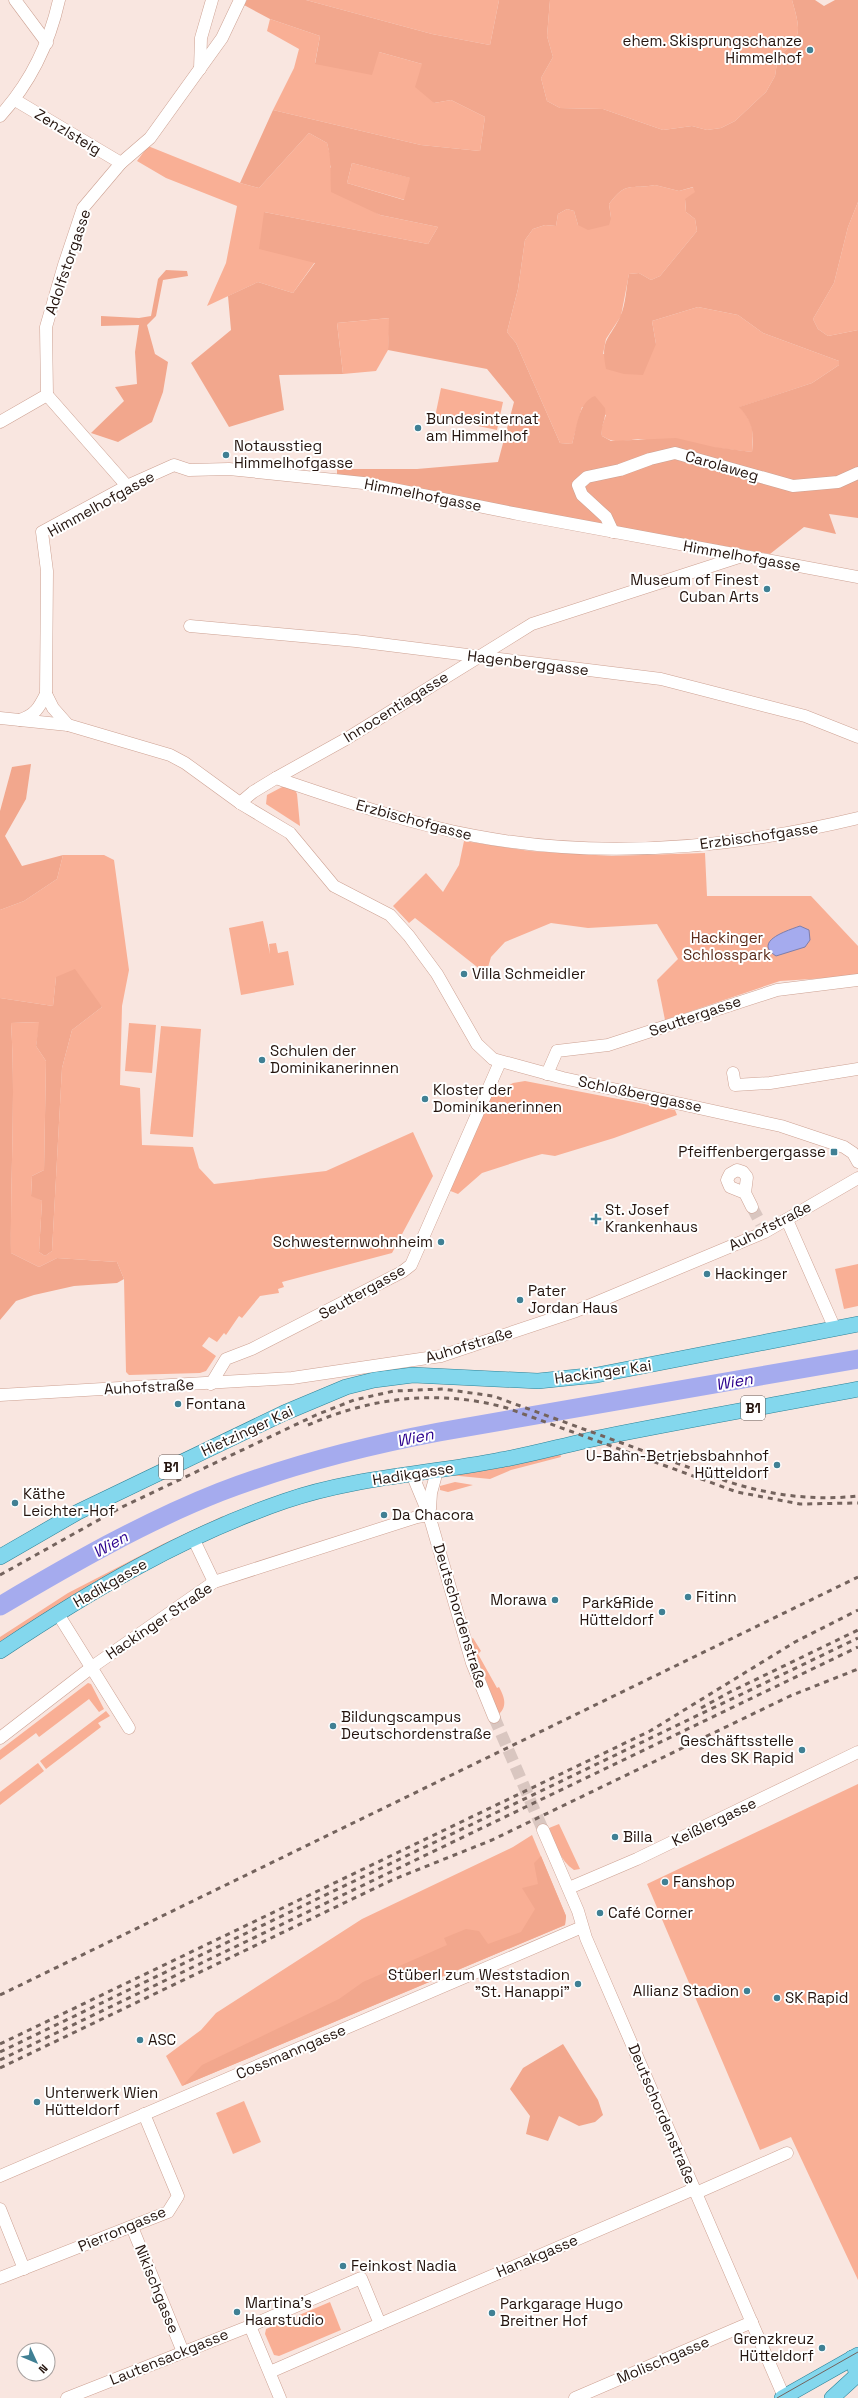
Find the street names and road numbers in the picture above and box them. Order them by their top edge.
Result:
street label: Zenzlsteig [31,104,105,159]
street label: Adolfstorgasse [41,206,95,317]
street label: Carolaweg [683,446,761,485]
street label: Himmelhofgasse [44,466,158,541]
street label: Himmelhofgasse [363,474,484,515]
street label: Himmelhofgasse [682,536,803,575]
street label: Hagenberggasse [466,646,590,679]
street label: Innocentiagasse [340,667,452,746]
street label: Erzbischofgasse [354,795,474,844]
street label: Erzbischofgasse [698,818,820,853]
street label: Seuttergasse [646,991,743,1040]
street label: Schloßberggasse [576,1071,704,1116]
street label: Auhofstraße [725,1197,814,1255]
street label: Seuttergasse [315,1260,409,1323]
street label: Auhofstraße [423,1322,515,1367]
street label: Hackinger Kai [553,1355,653,1388]
street label: Auhofstraße [103,1375,195,1398]
road number: B1 [741,1396,765,1420]
street label: Hietzinger Kai [198,1401,296,1460]
road number: B1 [159,1455,183,1479]
street label: Hadikgasse [371,1458,455,1489]
street label: Deutschordenstraße [429,1541,492,1691]
street label: Hadikgasse [69,1554,150,1611]
street label: Hackinger Straße [102,1578,216,1663]
street label: Keißlergasse [668,1793,759,1850]
street label: Cossmanngasse [233,2020,349,2083]
street label: Deutschordenstraße [624,2041,701,2187]
street label: Pierrongasse [75,2201,169,2256]
street label: Hanakgasse [493,2230,581,2281]
street label: Nikischgasse [131,2242,184,2336]
street label: Lautensackgasse [107,2324,231,2389]
street label: Molischgasse [614,2331,712,2388]

